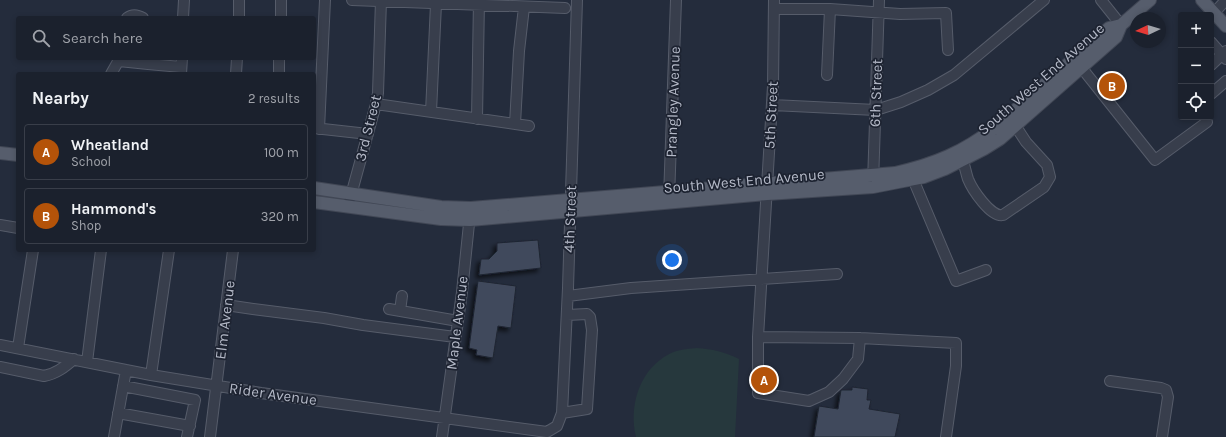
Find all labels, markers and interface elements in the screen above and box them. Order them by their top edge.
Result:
north arrow [1130,12,1166,48]
map controls [1178,12,1214,120]
button: + [1178,12,1214,48]
search box [16,16,316,60]
street label: South West End Avenue [974,19,1108,139]
icon: search [30,27,52,49]
text: Search here [62,29,143,47]
street label: Prangley Avenue [662,46,684,158]
button: − [1178,48,1214,84]
street label: 6th Street [866,58,886,127]
pin: B [1099,71,1125,101]
street label: 5th Street [760,80,782,149]
button: locate [1178,84,1214,120]
text: Nearby [32,88,89,108]
text: 2 results [248,91,300,106]
street label: 3rd Street [351,93,385,163]
text: Wheatland [71,136,149,154]
text: A [42,145,50,160]
text: 100 m [264,145,299,160]
text: School [71,154,111,169]
street label: South West End Avenue [663,165,825,197]
street label: 4th Street [560,184,580,253]
text: Hammond's [71,200,156,218]
text: B [42,209,50,224]
text: 320 m [261,209,299,224]
text: Shop [71,218,101,233]
your location [662,250,682,270]
street label: Maple Avenue [442,275,472,371]
street label: Elm Avenue [211,279,239,361]
pin: A [751,365,777,395]
street label: Rider Avenue [228,379,318,409]

